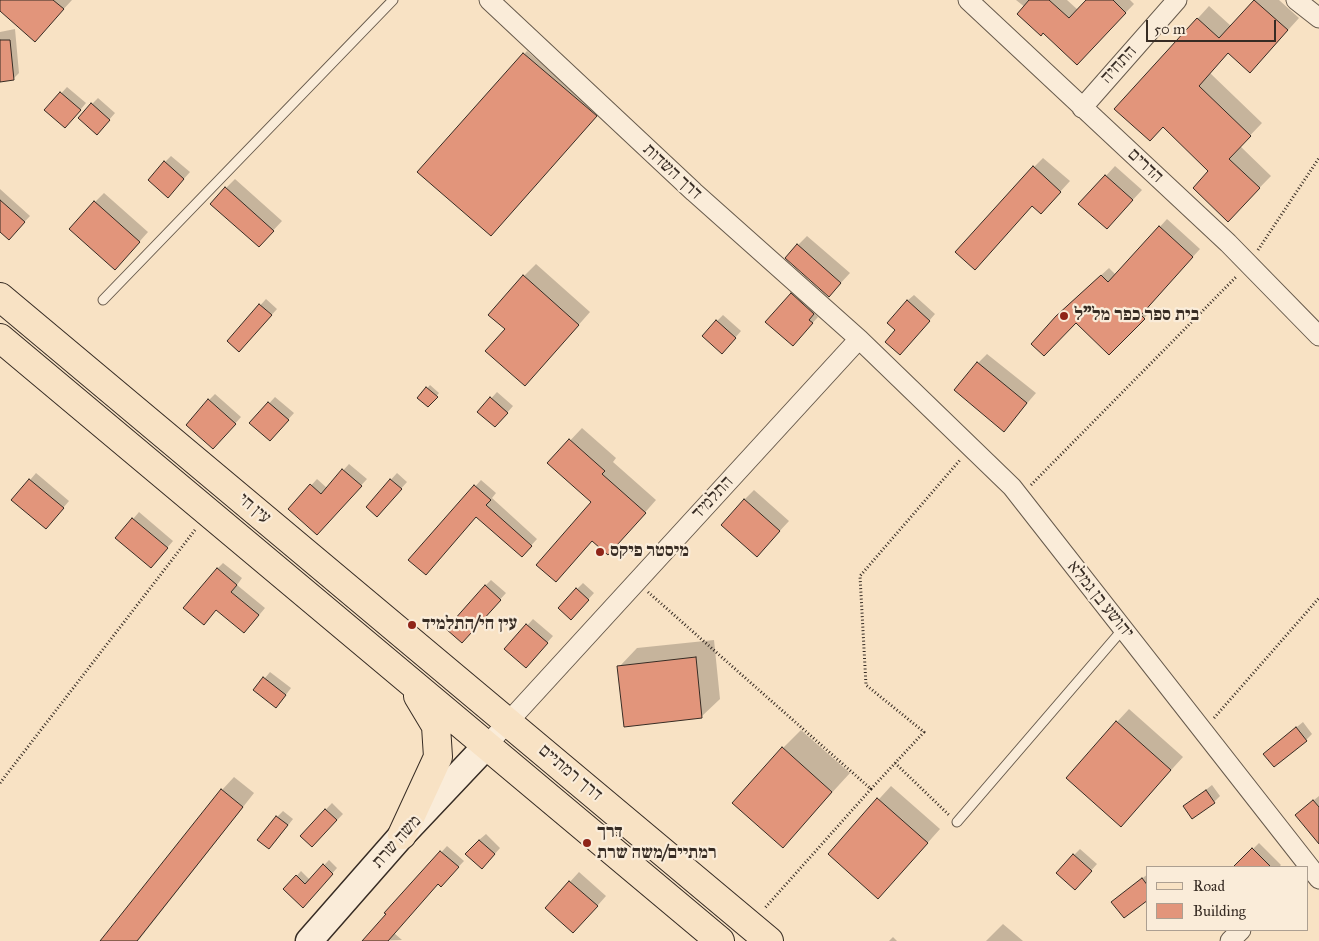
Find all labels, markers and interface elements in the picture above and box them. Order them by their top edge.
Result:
scale bar [1149,10,1279,42]
text: 50 m [1154,20,1186,38]
street label: התחיה [1096,41,1142,89]
street label: דרך השדות [638,139,706,205]
street label: הדרים [1123,144,1167,188]
place label: בית ספר כפר מל"ל [1074,305,1199,327]
marker: בית ספר כפר מל"ל [1058,310,1070,322]
street label: התלמיד [688,472,738,524]
street label: עין חי [233,489,275,529]
place label: מיסטר פיקס [610,541,689,563]
marker: מיסטר פיקס [594,546,606,558]
street label: יהושע בן גמלא [1062,557,1138,643]
place label: עין חי/התלמיד [422,614,517,636]
marker: עין חי/התלמיד [406,619,418,631]
street label: דרך רמתיים [534,740,606,806]
street label: משה שרת [368,811,426,873]
place label: דרך רמתיים/משה שרת [597,822,717,864]
marker: דרך רמתיים/משה שרת [581,837,593,849]
legend [1146,866,1309,931]
text: Road [1193,877,1225,895]
text: Building [1193,902,1246,920]

